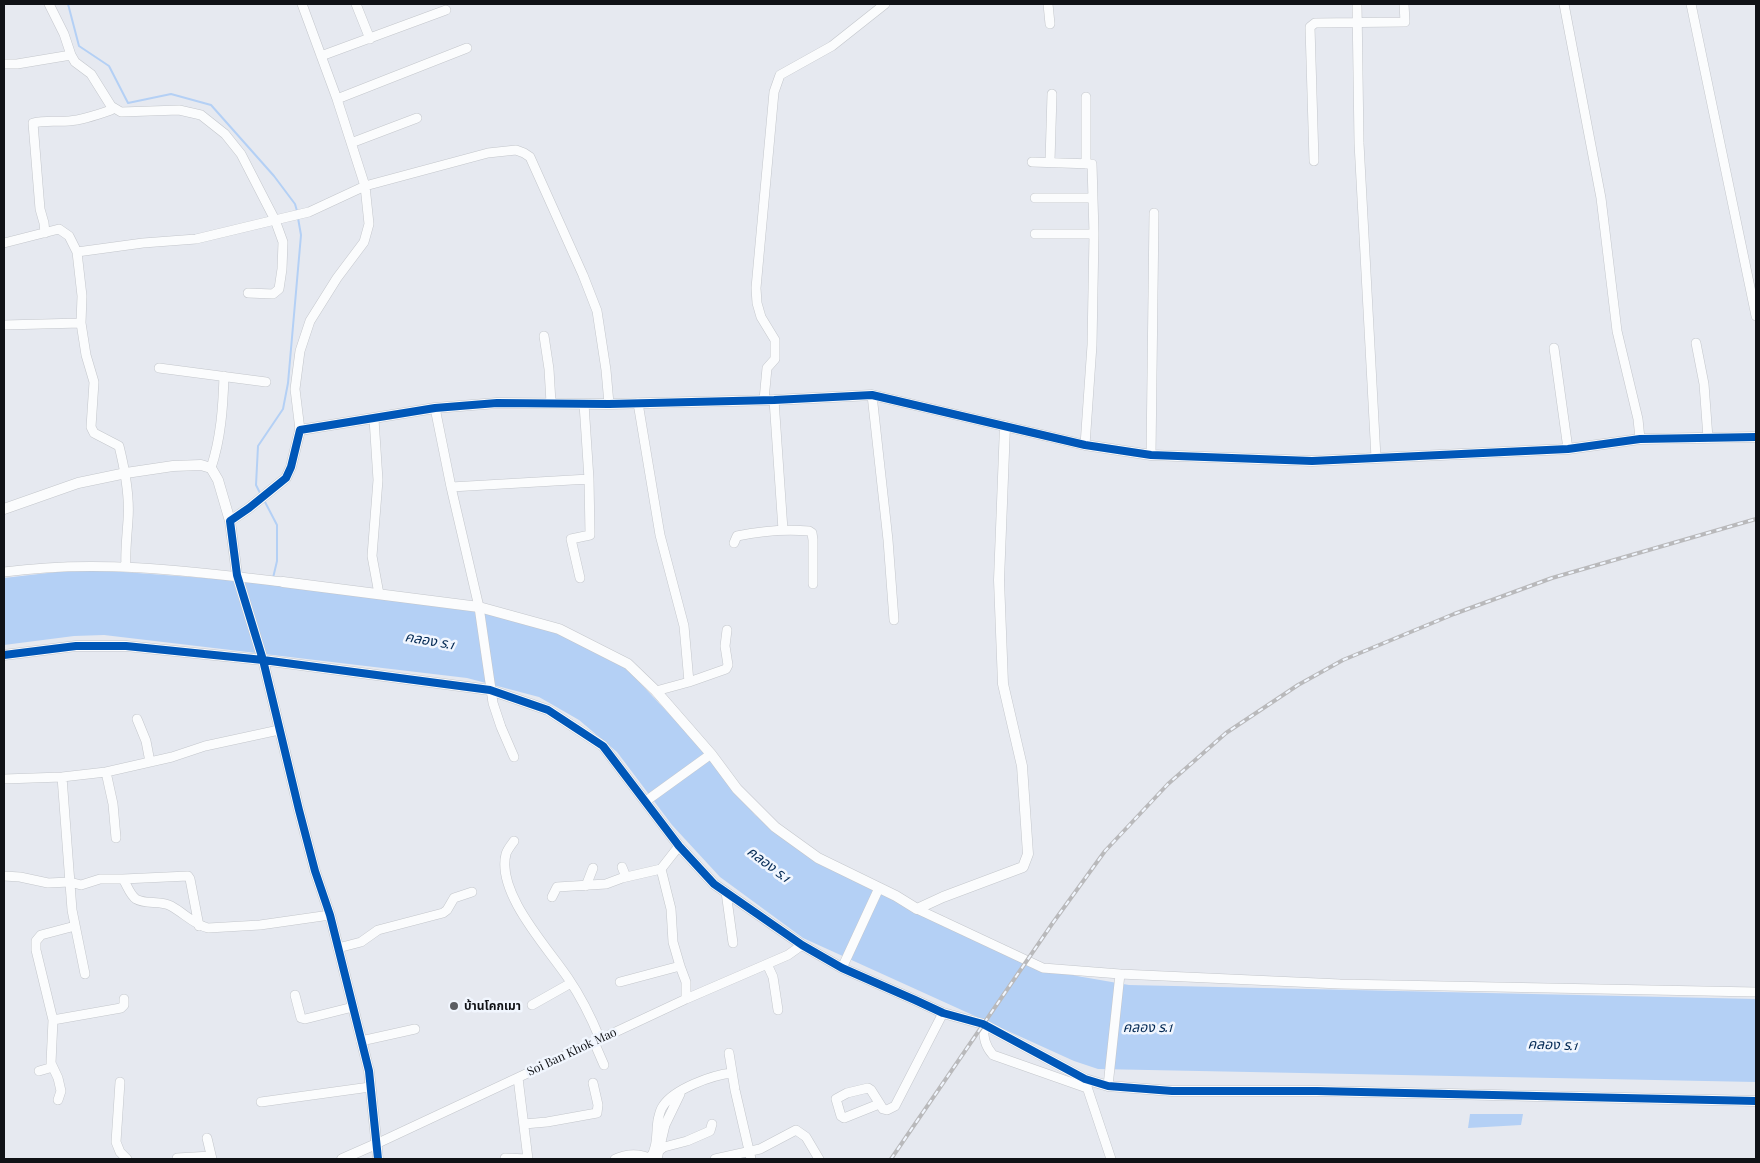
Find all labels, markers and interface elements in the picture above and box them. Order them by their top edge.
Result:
water label: คลอง ร.1 [404,628,456,654]
water label: คลอง ร.1 [744,843,794,887]
place label: บ้านโคกเมา [464,999,521,1013]
marker: บ้านโคกเมา [448,1000,460,1012]
water label: คลอง ร.1 [1123,1020,1173,1036]
street label: Soi Ban Khok Mao [525,1025,619,1079]
water label: คลอง ร.1 [1527,1036,1579,1054]

